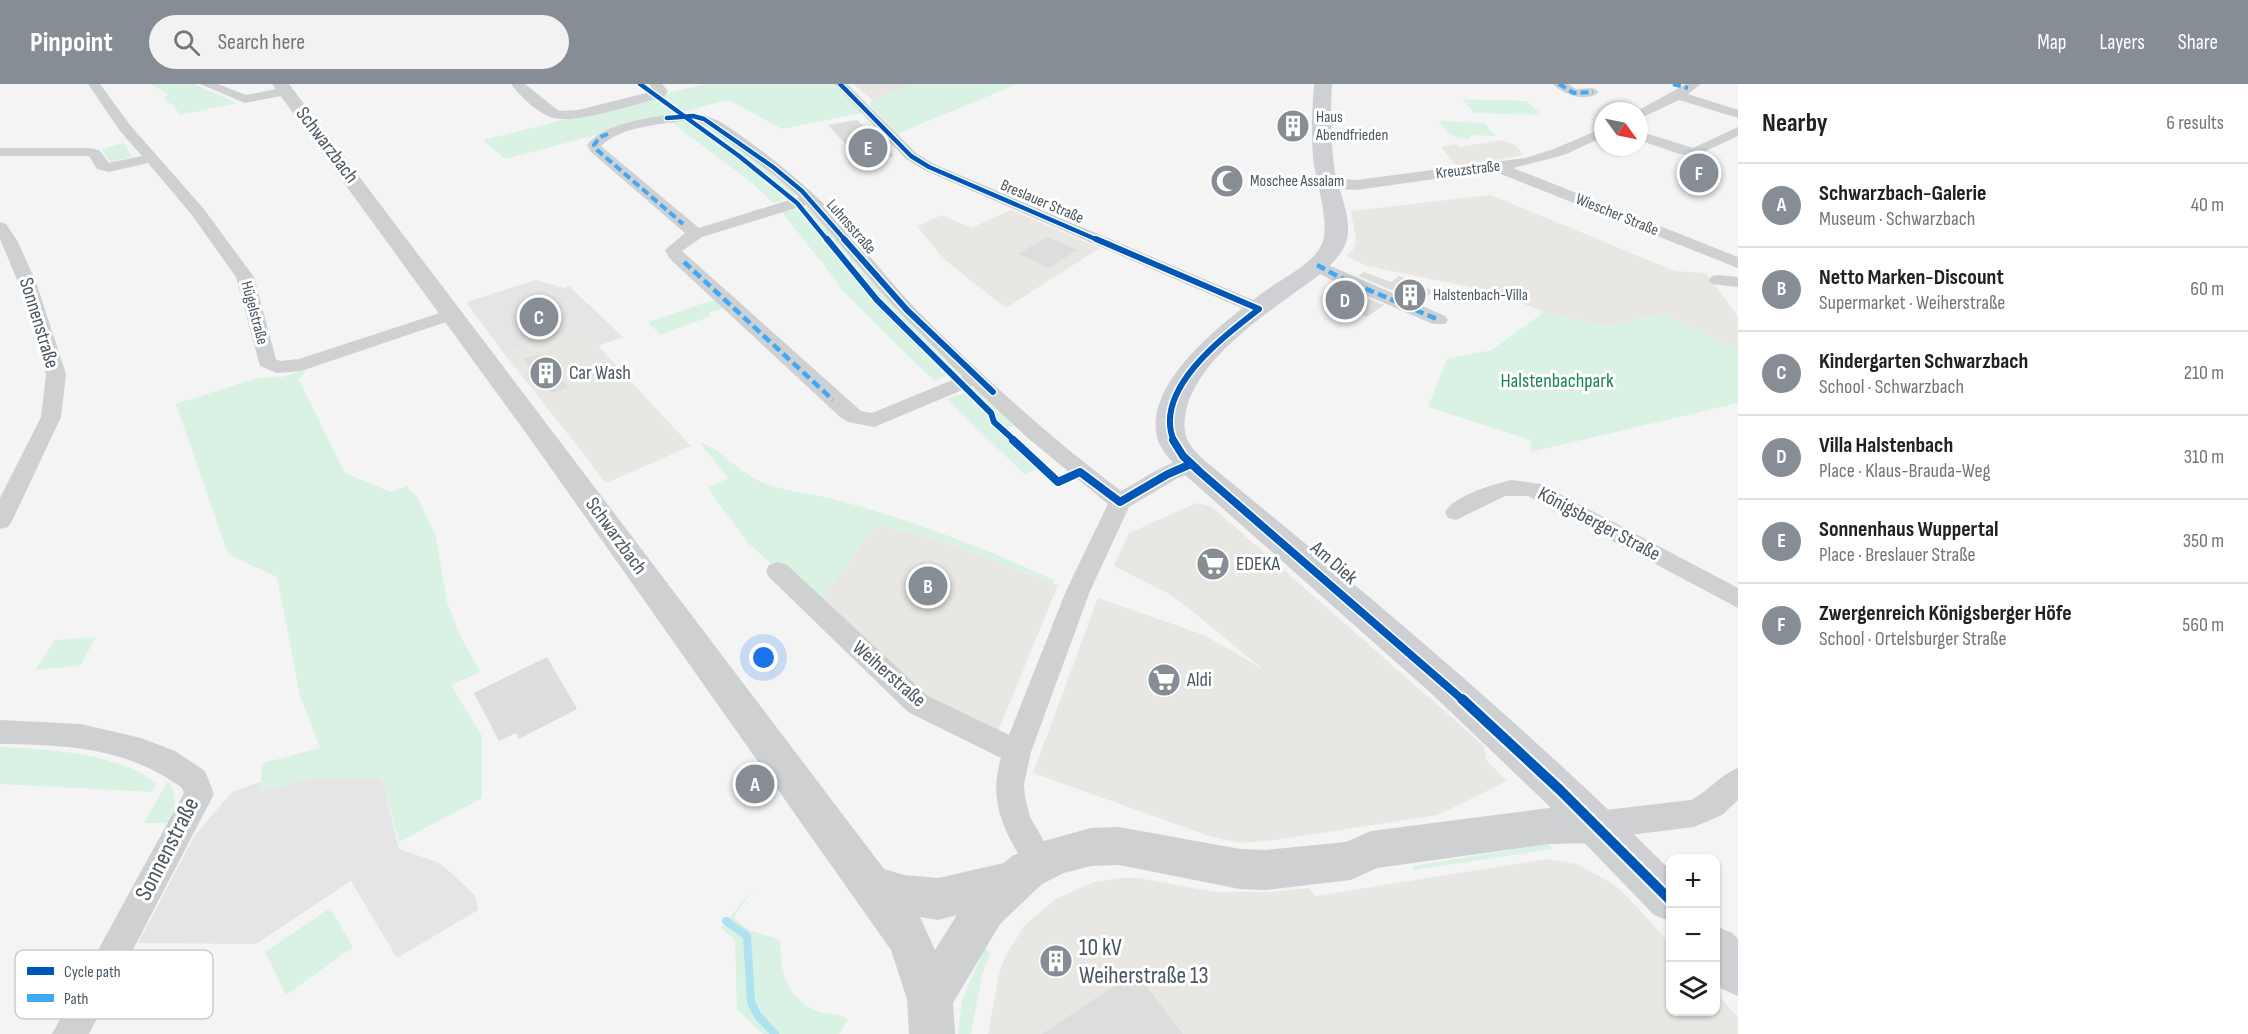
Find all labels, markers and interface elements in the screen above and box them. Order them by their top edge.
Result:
search box [149,15,569,69]
text: Pinpoint [30,26,113,59]
icon: search [170,26,203,59]
text: Search here [218,29,305,56]
text: Map [2037,30,2066,55]
text: Layers [2099,30,2145,55]
text: Share [2178,30,2218,55]
street label: Schwarzbach [291,102,363,188]
north arrow [1594,102,1648,156]
building icon: Haus Abendfrieden [1275,108,1311,144]
place label: Haus Abendfrieden [1315,108,1388,145]
text: Nearby [1762,108,1828,139]
text: 6 results [2166,111,2224,135]
pin: E [848,126,888,170]
pin: F [1680,150,1718,196]
street label: Kreuzstraße [1435,157,1501,183]
mosque icon: Moschee Assalam [1209,163,1245,199]
place label: Moschee Assalam [1250,172,1344,191]
street label: Breslauer Straße [998,176,1086,228]
text: Schwarzbach-Galerie [1819,180,1986,207]
street label: Wiescher Straße [1573,190,1661,240]
text: A [1777,193,1786,217]
text: 40 m [2191,193,2224,217]
street label: Luhnsstraße [822,196,880,258]
text: Museum · Schwarzbach [1819,207,1975,231]
text: Netto Marken-Discount [1819,264,2004,291]
street label: Sonnenstraße [14,275,64,371]
building icon: Halstenbach-Villa [1392,277,1428,313]
text: B [1777,277,1786,301]
text: 60 m [2190,277,2224,301]
pin: D [1326,278,1364,322]
street label: Hügelstraße [236,279,272,347]
place label: Halstenbach-Villa [1433,286,1528,305]
text: Supermarket · Weiherstraße [1819,291,2005,315]
pin: C [520,294,558,340]
text: Kindergarten Schwarzbach [1819,348,2028,375]
building icon: Car Wash [528,355,564,391]
place label: Car Wash [569,361,631,385]
text: C [1776,361,1787,385]
text: 210 m [2184,361,2224,385]
park label: Halstenbachpark [1500,369,1614,393]
text: School · Schwarzbach [1819,375,1964,399]
text: Villa Halstenbach [1819,432,1953,459]
text: D [1776,445,1787,469]
text: 310 m [2184,445,2224,469]
text: Place · Klaus-Brauda-Weg [1819,459,1991,483]
street label: Königsberger Straße [1534,482,1664,566]
street label: Schwarzbach [580,493,652,579]
text: Sonnenhaus Wuppertal [1819,516,1998,543]
text: E [1777,529,1786,553]
text: 350 m [2183,529,2224,553]
street label: Am Diek [1305,536,1363,590]
text: Place · Breslauer Straße [1819,543,1976,567]
supermarket icon: EDEKA [1195,546,1231,582]
place label: EDEKA [1236,552,1280,576]
pin: B [908,564,948,608]
text: Zwergenreich Königsberger Höfe [1819,600,2072,627]
text: F [1777,613,1786,637]
text: 560 m [2182,613,2224,637]
text: School · Ortelsburger Straße [1819,627,2006,651]
street label: Weiherstraße [847,636,931,712]
your location [749,643,778,672]
supermarket icon: Aldi [1146,662,1182,698]
place label: Aldi [1186,668,1212,692]
pin: A [736,762,774,806]
street label: Sonnenstraße [129,792,205,906]
map controls [1666,854,1720,1016]
button: + [1666,854,1720,908]
button: − [1666,908,1720,962]
place label: 10 kV Weiherstraße 13 [1079,933,1208,990]
building icon: 10 kV Weiherstraße 13 [1038,943,1074,979]
legend [15,950,213,1019]
button: layers [1666,962,1720,1016]
text: Cycle path [64,963,121,982]
text: Path [64,990,88,1009]

